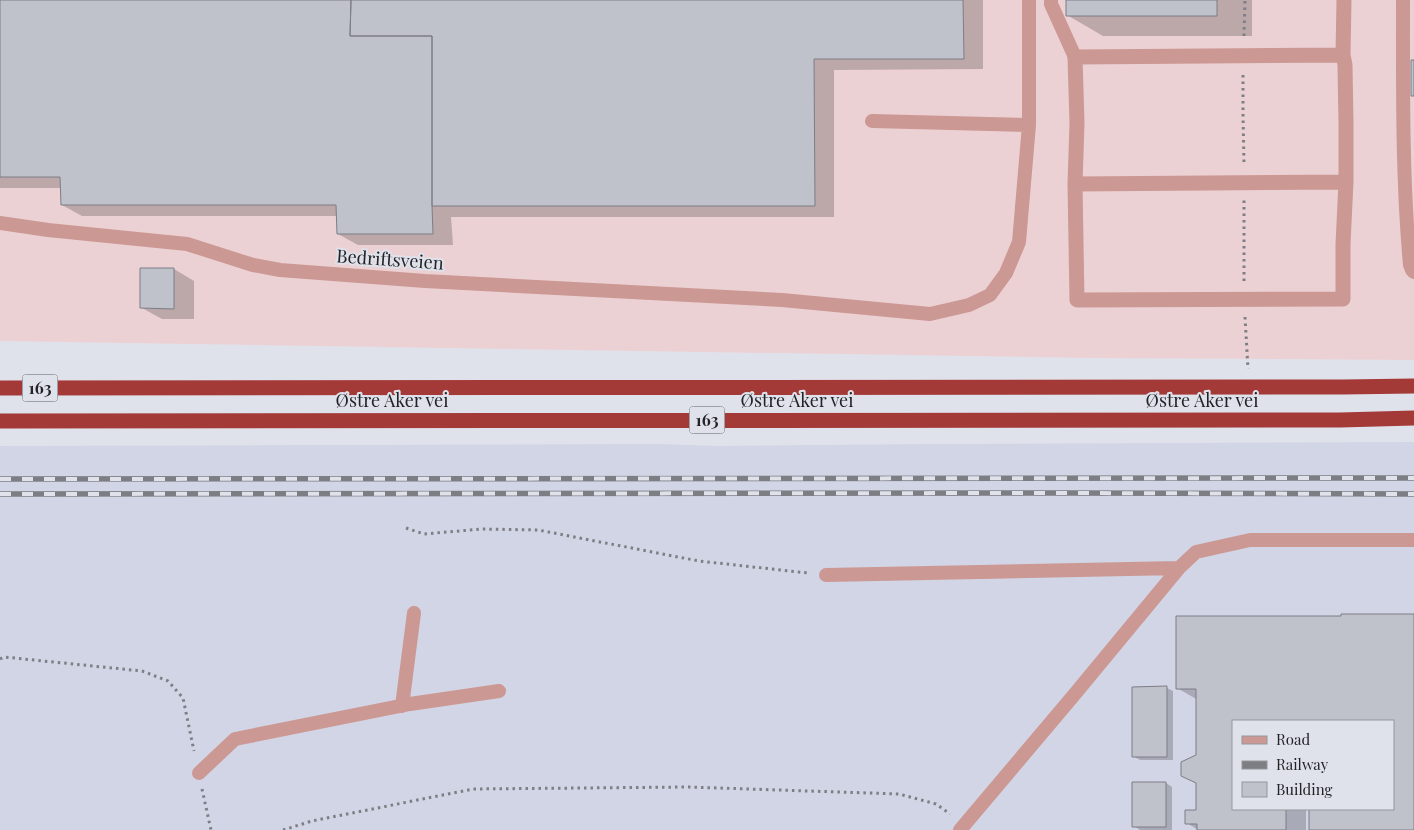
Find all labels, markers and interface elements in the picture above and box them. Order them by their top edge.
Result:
street label: Bedriftsveien [336,243,445,275]
road number: 163 [22,374,58,402]
street label: Østre Aker vei [336,388,448,412]
street label: Østre Aker vei [741,388,853,412]
street label: Østre Aker vei [1146,388,1258,412]
road number: 163 [690,406,724,434]
legend [1232,720,1394,810]
text: Road [1276,729,1310,749]
text: Railway [1276,754,1329,774]
text: Building [1276,779,1333,799]

